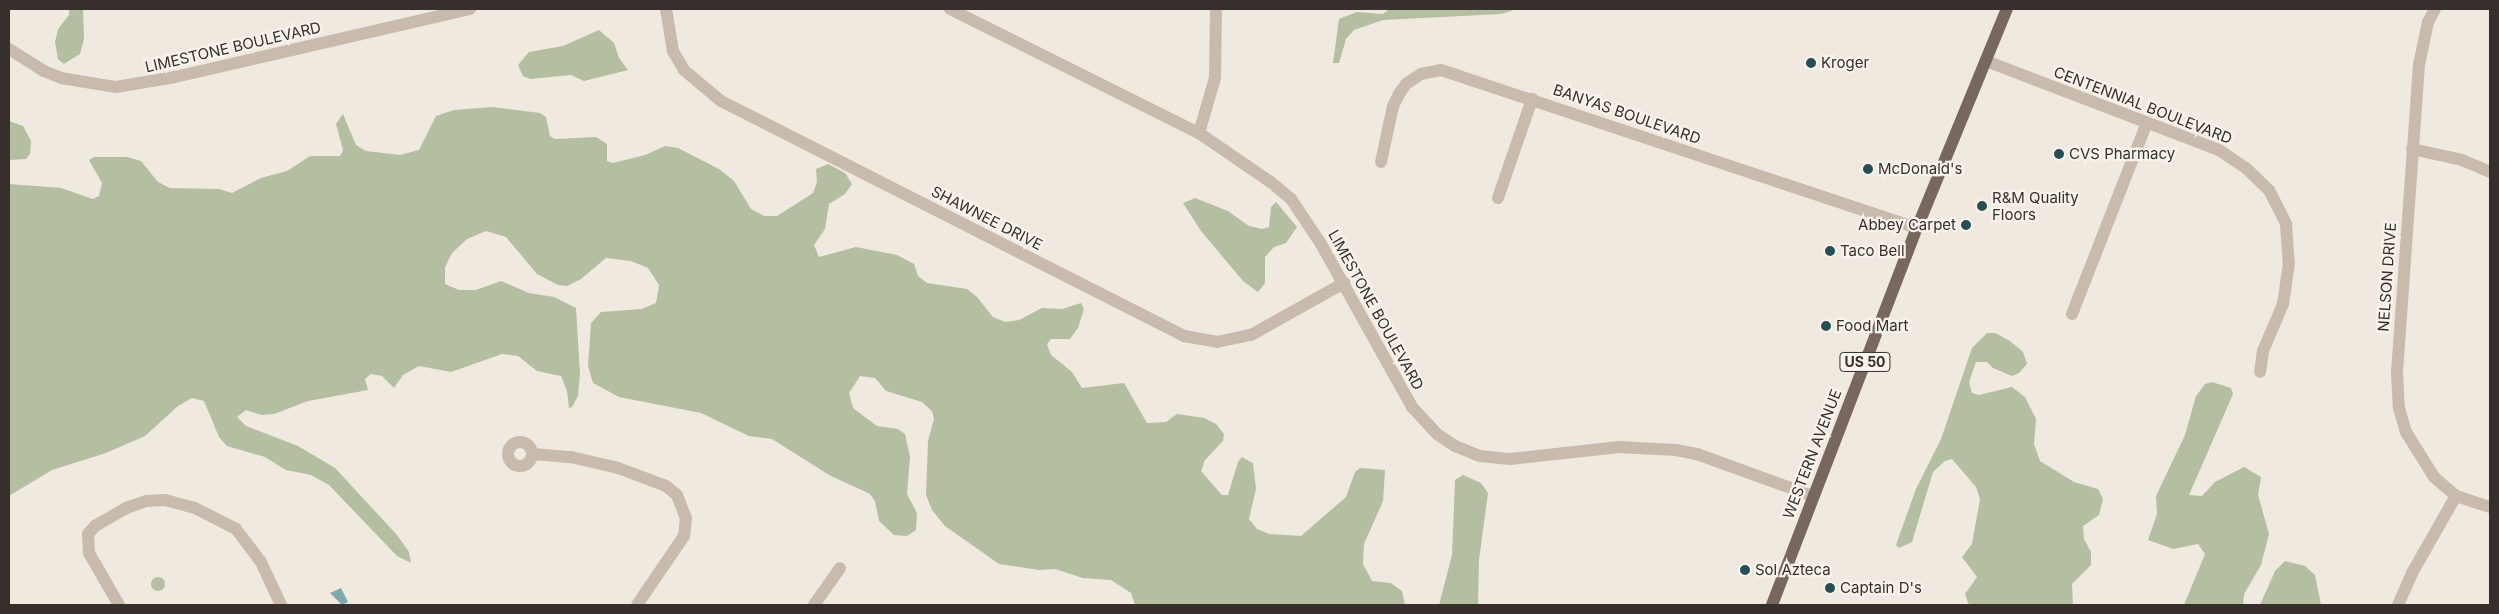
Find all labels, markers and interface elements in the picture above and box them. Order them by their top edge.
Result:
street label: LIMESTONE BOULEVARD [143,18,323,76]
place label: Kroger [1821,54,1869,72]
marker: Kroger [1805,57,1817,69]
street label: CENTENNIAL BOULEVARD [2051,63,2235,147]
street label: BANYAS BOULEVARD [1551,80,1703,148]
place label: CVS Pharmacy [2069,145,2175,163]
marker: CVS Pharmacy [2053,148,2065,160]
place label: McDonald's [1878,160,1962,178]
marker: McDonald's [1862,163,1874,175]
street label: SHAWNEE DRIVE [928,182,1046,254]
place label: R&M Quality Floors [1992,188,2079,223]
marker: R&M Quality Floors [1976,200,1988,212]
place label: Abbey Carpet [1858,216,1956,234]
marker: Abbey Carpet [1960,219,1972,231]
street label: NELSON DRIVE [2374,222,2400,332]
street label: LIMESTONE BOULEVARD [1324,227,1428,393]
place label: Taco Bell [1840,242,1905,260]
marker: Taco Bell [1824,245,1836,257]
place label: Food Mart [1836,317,1908,335]
marker: Food Mart [1820,320,1832,332]
road number: US 50 [1839,351,1891,374]
street label: WESTERN AVENUE [1779,387,1845,521]
place label: Sol Azteca [1755,561,1831,579]
marker: Sol Azteca [1739,564,1751,576]
place label: Captain D's [1840,579,1922,597]
marker: Captain D's [1824,582,1836,594]

